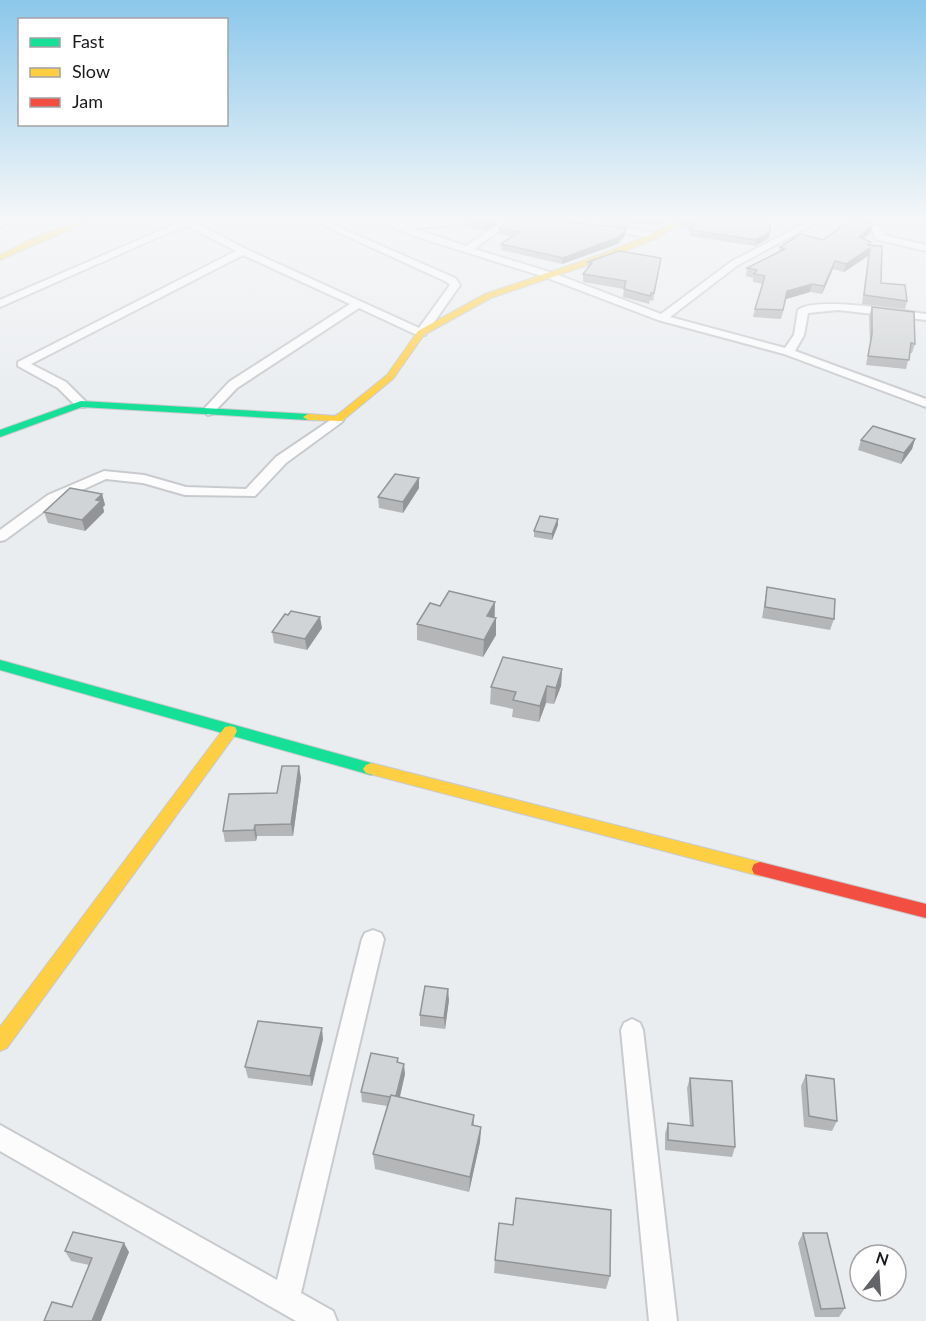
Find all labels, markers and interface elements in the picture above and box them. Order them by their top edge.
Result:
legend [18,18,228,126]
text: Fast [72,30,105,52]
text: Slow [72,60,110,82]
text: Jam [72,90,103,112]
north arrow [848,1243,908,1303]
text: N [874,1247,891,1269]

